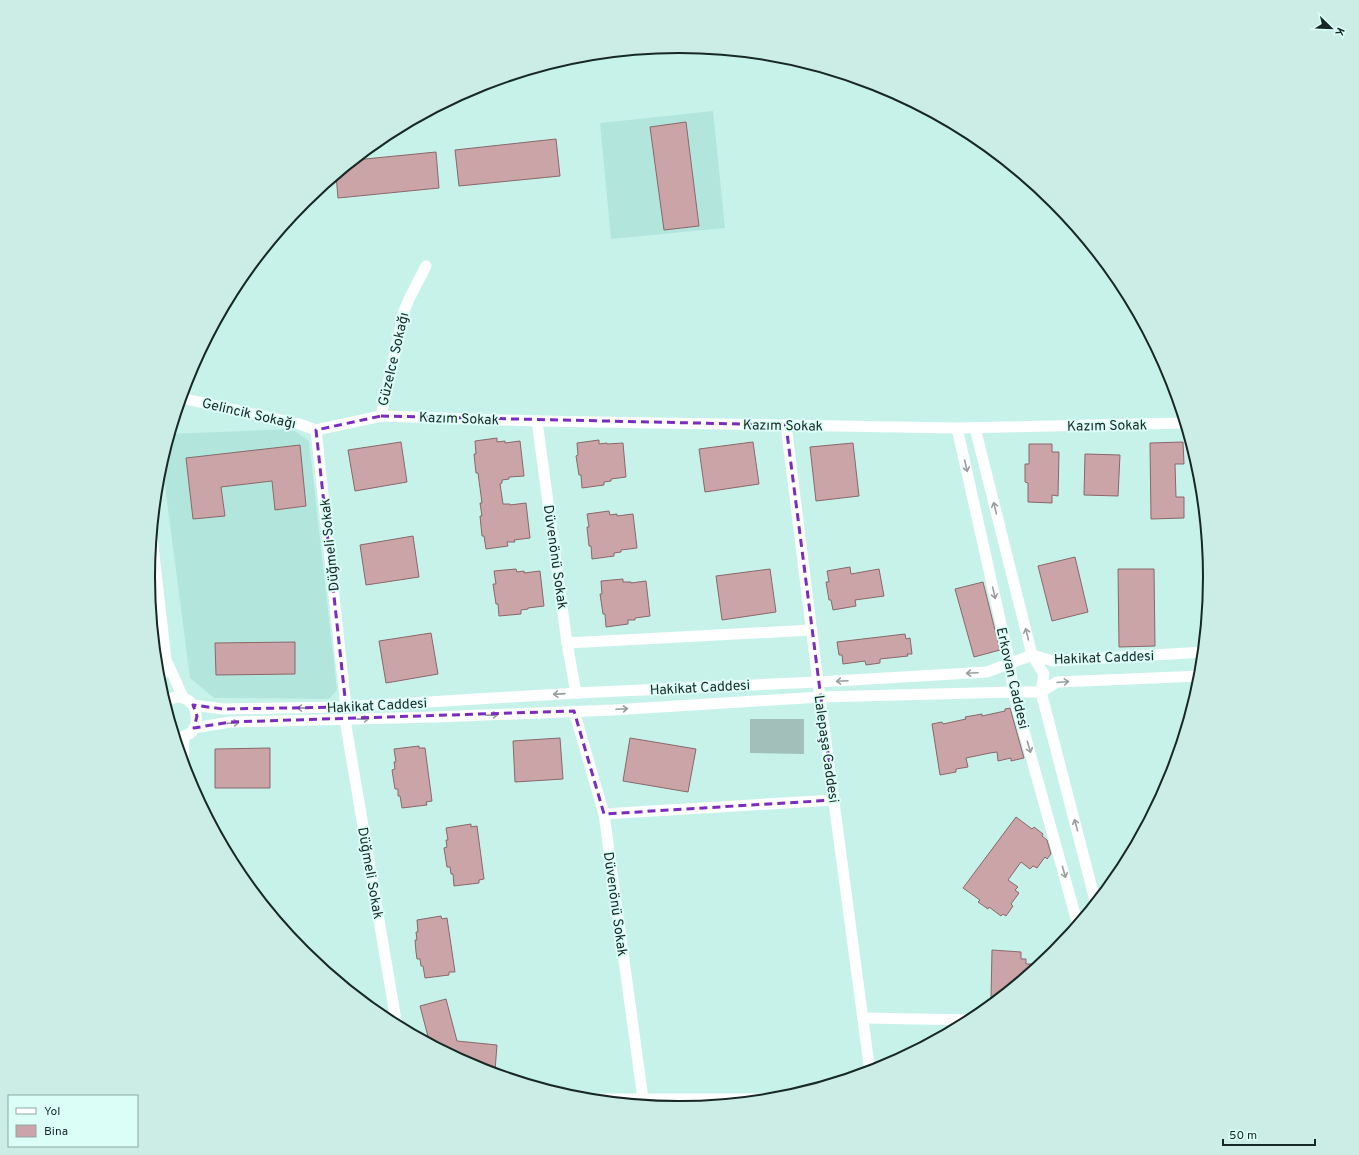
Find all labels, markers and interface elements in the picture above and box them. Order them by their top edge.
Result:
north arrow [1311,8,1351,48]
text: K [1331,25,1347,38]
street label: Güzelce Sokağı [375,311,414,408]
street label: Gelincik Sokağı [200,395,297,434]
street label: Kazım Sokak [419,410,499,429]
street label: Kazım Sokak [743,417,823,436]
street label: Kazım Sokak [1067,417,1147,436]
one-way arrow [962,459,970,472]
street label: Düğmeli Sokak [317,498,344,592]
one-way arrow [991,502,998,515]
street label: Düvenönü Sokak [539,504,570,610]
one-way arrow [990,586,998,599]
street label: Erkovan Caddesi [992,626,1032,731]
one-way arrow [1023,628,1030,641]
street label: Hakikat Caddesi [1054,648,1155,669]
one-way arrow [966,669,979,676]
street label: Hakikat Caddesi [649,677,751,700]
one-way arrow [836,677,849,684]
one-way arrow [1056,678,1069,685]
one-way arrow [553,690,566,698]
street label: Lalepaşa Caddesi [810,694,842,804]
street label: Hakikat Caddesi [326,695,428,718]
one-way arrow [297,704,310,711]
one-way arrow [615,706,628,713]
one-way arrow [485,711,498,719]
one-way arrow [356,715,369,723]
one-way arrow [226,719,239,726]
one-way arrow [1026,740,1033,753]
one-way arrow [1072,819,1080,832]
street label: Düğmeli Sokak [353,826,386,921]
street label: Düvenönü Sokak [599,851,630,957]
one-way arrow [1060,866,1068,879]
legend [8,1095,138,1147]
text: Yol [44,1104,60,1120]
scale bar [1223,1121,1315,1147]
text: Bina [44,1124,68,1140]
text: 50 m [1229,1128,1257,1144]

